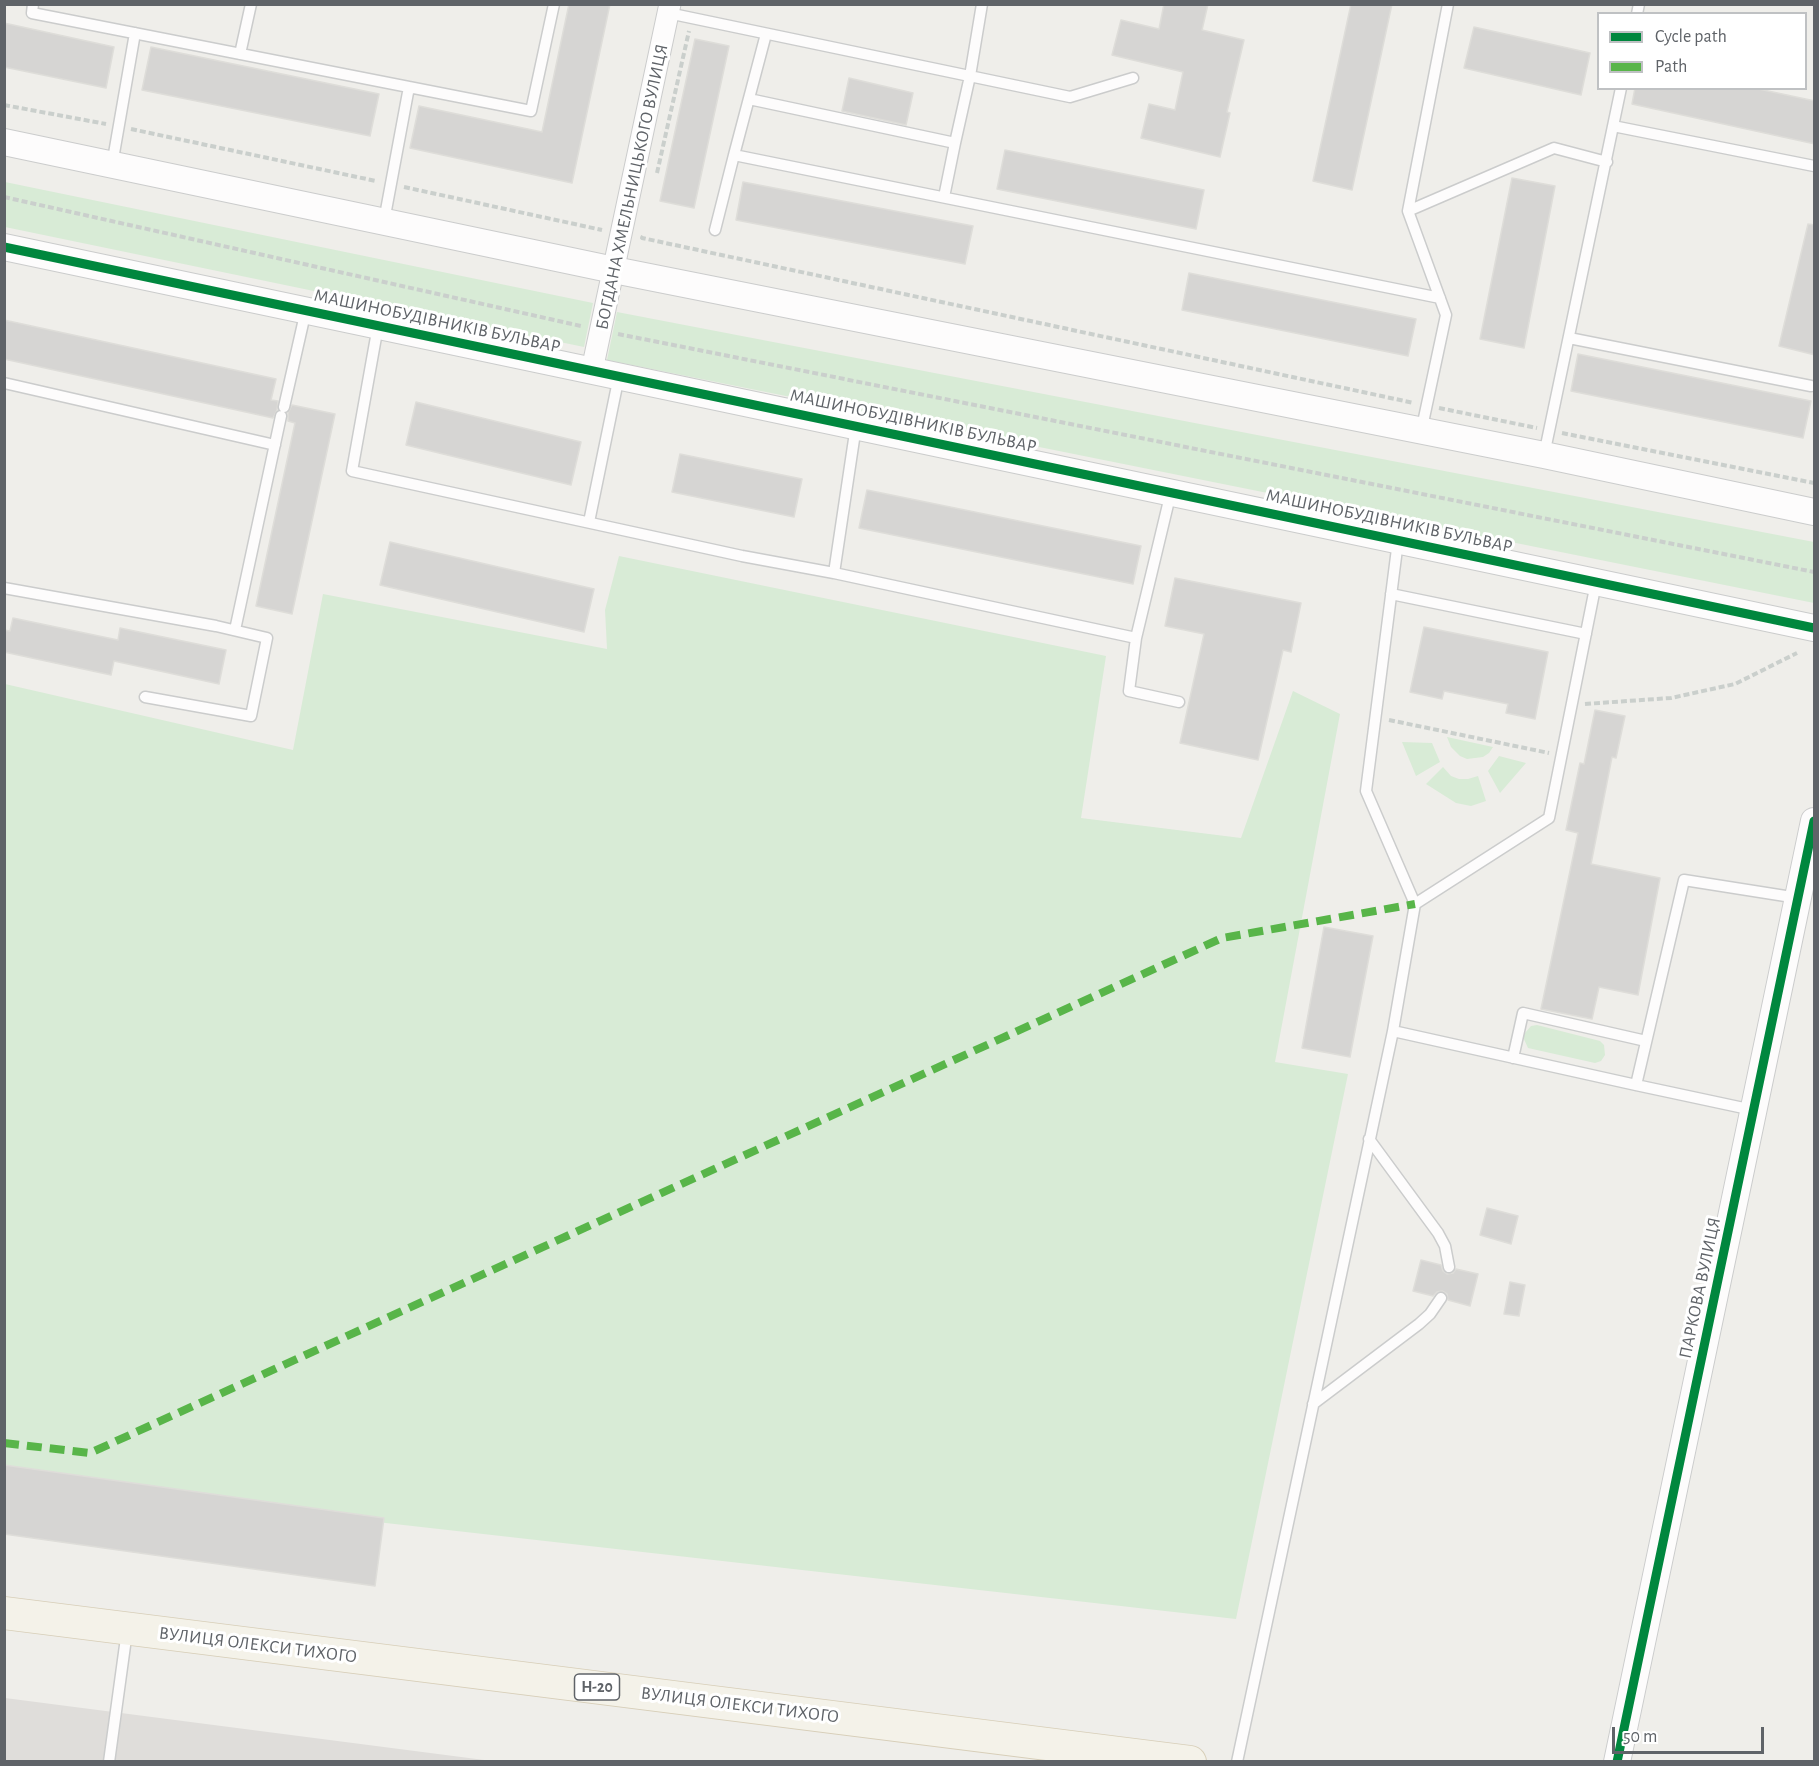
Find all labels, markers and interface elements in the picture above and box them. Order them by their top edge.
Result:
legend [1597,12,1807,90]
text: Cycle path [1655,28,1727,46]
street label: БОГДАНА ХМЕЛЬНИЦЬКОГО ВУЛИЦЯ [591,42,673,332]
text: Path [1655,58,1687,76]
street label: МАШИНОБУДІВНИКІВ БУЛЬВАР [312,284,562,358]
street label: МАШИНОБУДІВНИКІВ БУЛЬВАР [788,384,1038,458]
street label: МАШИНОБУДІВНИКІВ БУЛЬВАР [1264,484,1514,558]
street label: ПАРКОВА ВУЛИЦЯ [1674,1215,1726,1361]
street label: ВУЛИЦЯ ОЛЕКСИ ТИХОГО [158,1622,358,1668]
road number: Н-20 [574,1674,620,1700]
street label: ВУЛИЦЯ ОЛЕКСИ ТИХОГО [640,1682,840,1728]
scale bar [1615,1715,1766,1753]
text: 50 m [1623,1728,1657,1746]

